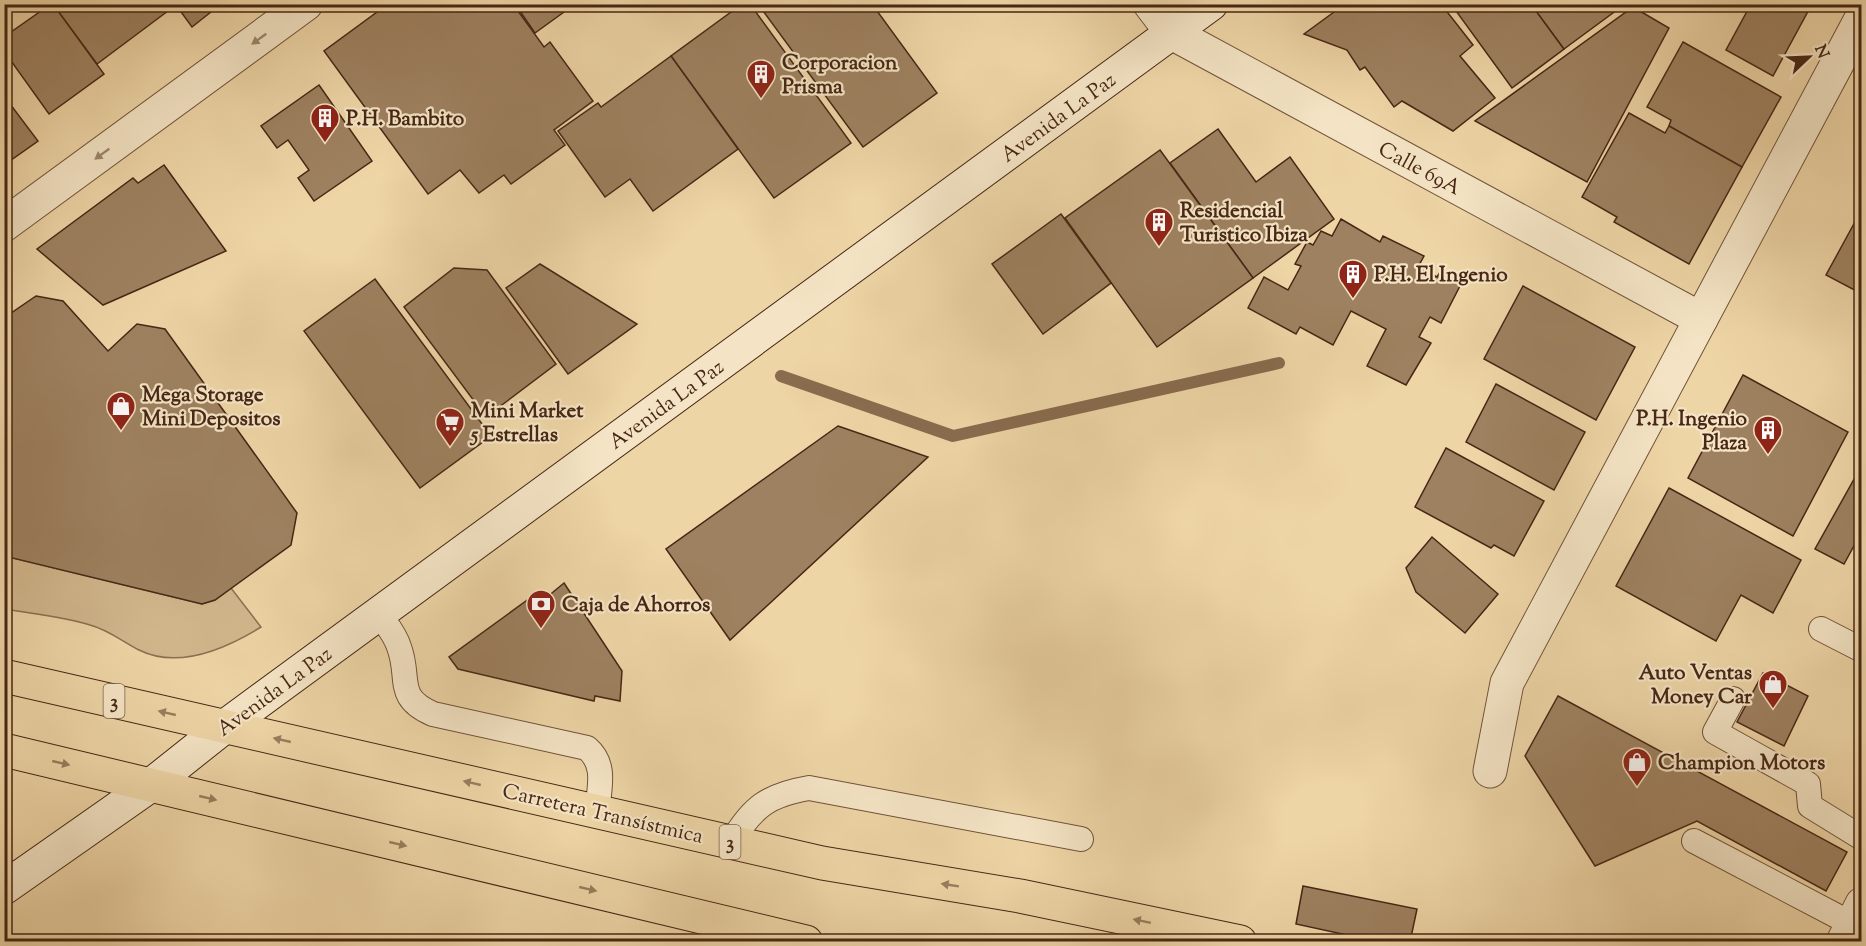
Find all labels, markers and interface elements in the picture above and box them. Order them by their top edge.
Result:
north arrow [1779,27,1839,87]
one-way arrow [252,33,268,45]
text: N [1807,42,1834,63]
place label: Corporacion Prisma [782,49,898,103]
building icon: Corporacion Prisma [745,58,777,100]
street label: Avenida La Paz [995,66,1123,171]
building icon: P.H. Bambito [309,102,341,144]
place label: P.H. Bambito [346,105,465,135]
street label: Calle 69A [1372,135,1466,204]
one-way arrow [94,148,110,160]
place label: Residencial Turistico Ibiza [1180,197,1308,251]
building icon: Residencial Turistico Ibiza [1143,206,1175,248]
building icon: P.H. El Ingenio [1337,258,1369,300]
place label: P.H. El Ingenio [1374,261,1508,291]
street label: Avenida La Paz [603,353,731,458]
place label: Mega Storage Mini Depositos [142,381,281,435]
shop icon: Mega Storage Mini Depositos [105,390,137,432]
place label: Mini Market 5 Estrellas [469,397,584,451]
place label: P.H. Ingenio Plaza [1636,405,1748,459]
supermarket icon: Mini Market 5 Estrellas [434,406,466,448]
building icon: P.H. Ingenio Plaza [1752,414,1784,456]
bank icon: Caja de Ahorros [525,588,557,630]
place label: Caja de Ahorros [562,591,710,621]
street label: Avenida La Paz [211,640,339,745]
place label: Auto Ventas Money Car [1638,659,1752,713]
shop icon: Auto Ventas Money Car [1757,668,1789,710]
road number: 3 [104,684,124,718]
one-way arrow [157,708,176,718]
one-way arrow [273,734,291,744]
shop icon: Champion Motors [1621,746,1653,788]
place label: Champion Motors [1658,749,1825,779]
one-way arrow [52,759,71,769]
street label: Carretera Transístmica [499,777,706,853]
one-way arrow [463,778,481,788]
one-way arrow [199,794,218,804]
road number: 3 [720,825,740,859]
one-way arrow [389,839,407,849]
one-way arrow [940,880,959,889]
one-way arrow [578,885,597,895]
one-way arrow [1132,916,1151,925]

